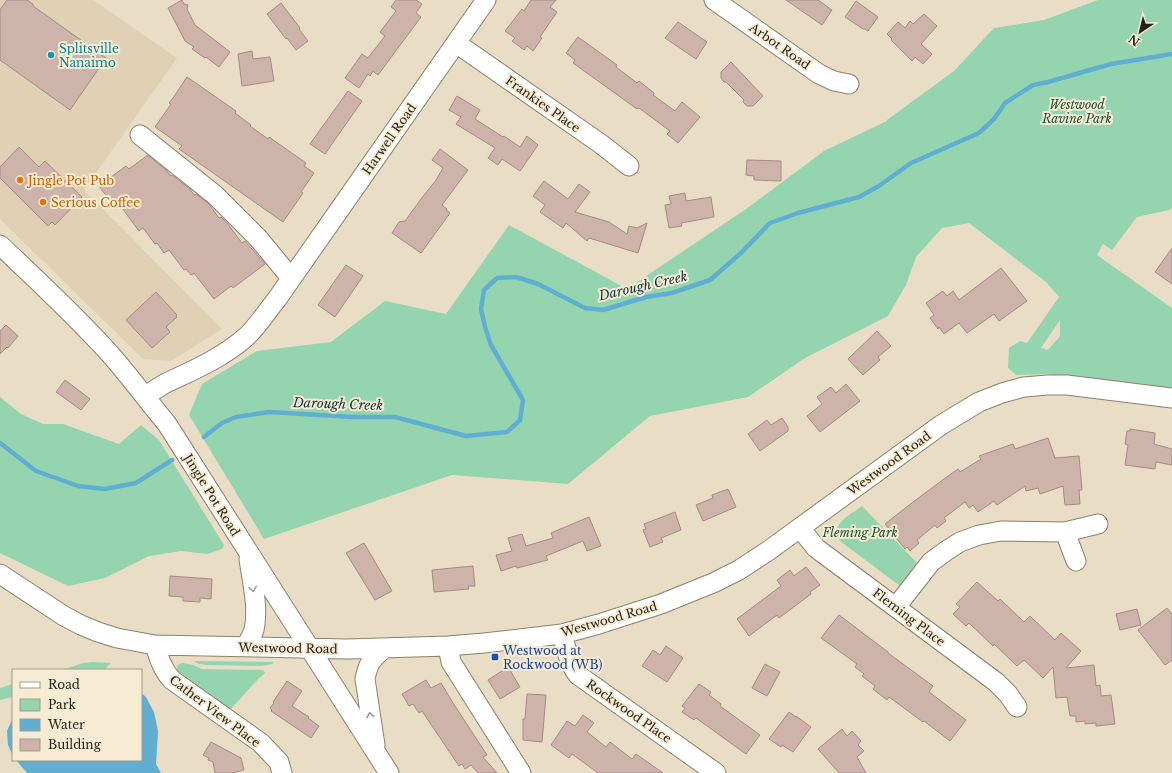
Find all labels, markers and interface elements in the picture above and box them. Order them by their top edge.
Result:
north arrow [1120,12,1160,52]
street label: Arbot Road [746,19,813,72]
text: N [1125,31,1143,49]
place label: Splitsville Nanaimo [59,41,119,70]
marker: Splitsville Nanaimo [46,50,56,60]
street label: Frankies Place [503,73,583,135]
park label: Westwood Ravine Park [1041,97,1112,126]
street label: Harwell Road [359,100,419,178]
place label: Jingle Pot Pub [26,173,114,188]
marker: Jingle Pot Pub [15,175,25,185]
place label: Serious Coffee [51,195,140,210]
marker: Serious Coffee [38,197,48,207]
water label: Darough Creek [596,268,689,305]
water label: Darough Creek [292,394,384,414]
street label: Westwood Road [844,428,934,499]
street label: Jingle Pot Road [180,449,243,539]
park label: Fleming Park [821,525,898,540]
street label: Fleming Place [870,585,948,649]
one-way arrow [249,586,257,592]
street label: Westwood Road [558,598,659,640]
street label: Westwood Road [237,640,338,656]
place label: Westwood at Rockwood (WB) [502,643,602,672]
marker: Westwood at Rockwood (WB) [490,652,500,662]
legend [12,669,142,761]
street label: Cather View Place [167,672,263,750]
street label: Rockwood Place [584,676,675,746]
text: Road [48,677,80,692]
text: Park [48,697,76,712]
one-way arrow [367,712,375,718]
text: Water [47,717,85,732]
text: Building [48,737,102,752]

